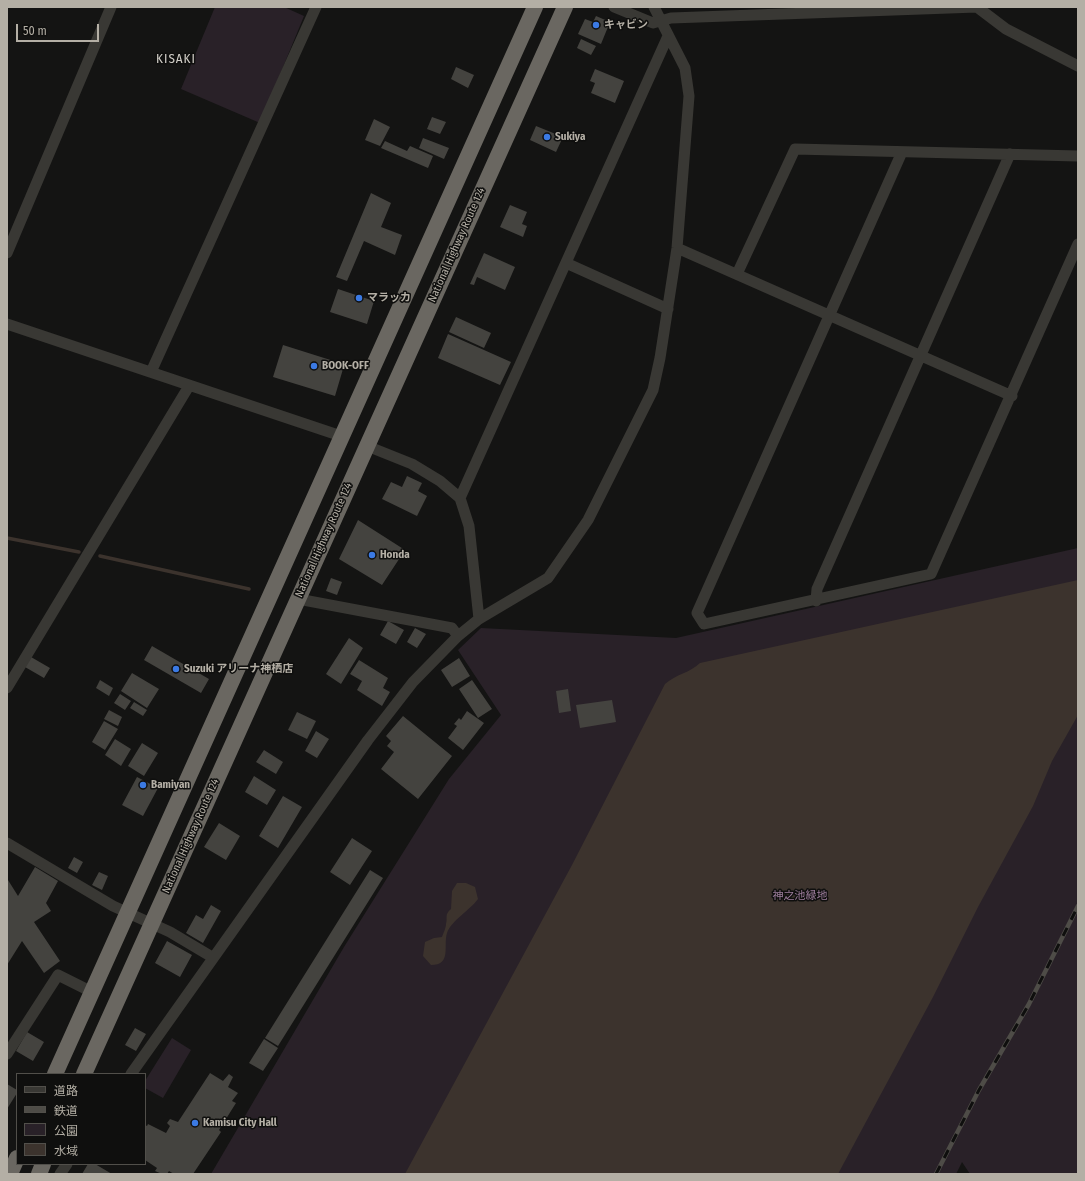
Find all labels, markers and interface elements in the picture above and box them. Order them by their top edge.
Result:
scale bar [18,16,101,42]
place label: キャビン [604,18,648,32]
marker: キャビン [591,20,601,30]
text: 50 m [23,24,47,38]
district label: KISAKI [156,51,196,67]
place label: Sukiya [555,130,585,144]
marker: Sukiya [542,132,552,142]
street label: National Highway Route 124 [426,186,488,304]
place label: マラッカ [367,291,411,305]
marker: マラッカ [354,293,364,303]
place label: BOOK-OFF [322,359,369,373]
marker: BOOK-OFF [309,361,319,371]
street label: National Highway Route 124 [293,481,355,599]
place label: Honda [380,548,410,562]
marker: Honda [367,550,377,560]
place label: Suzuki アリーナ神栖店 [184,662,293,676]
marker: Suzuki アリーナ神栖店 [171,664,181,674]
street label: National Highway Route 124 [160,777,222,895]
place label: Bamiyan [151,778,190,792]
marker: Bamiyan [138,780,148,790]
park label: 神之池緑地 [773,889,827,903]
legend [16,1073,146,1165]
text: 道路 [54,1084,78,1098]
text: 鉄道 [54,1104,78,1118]
place label: Kamisu City Hall [203,1116,277,1130]
marker: Kamisu City Hall [190,1118,200,1128]
text: 公園 [54,1124,78,1138]
text: 水域 [54,1144,78,1158]

